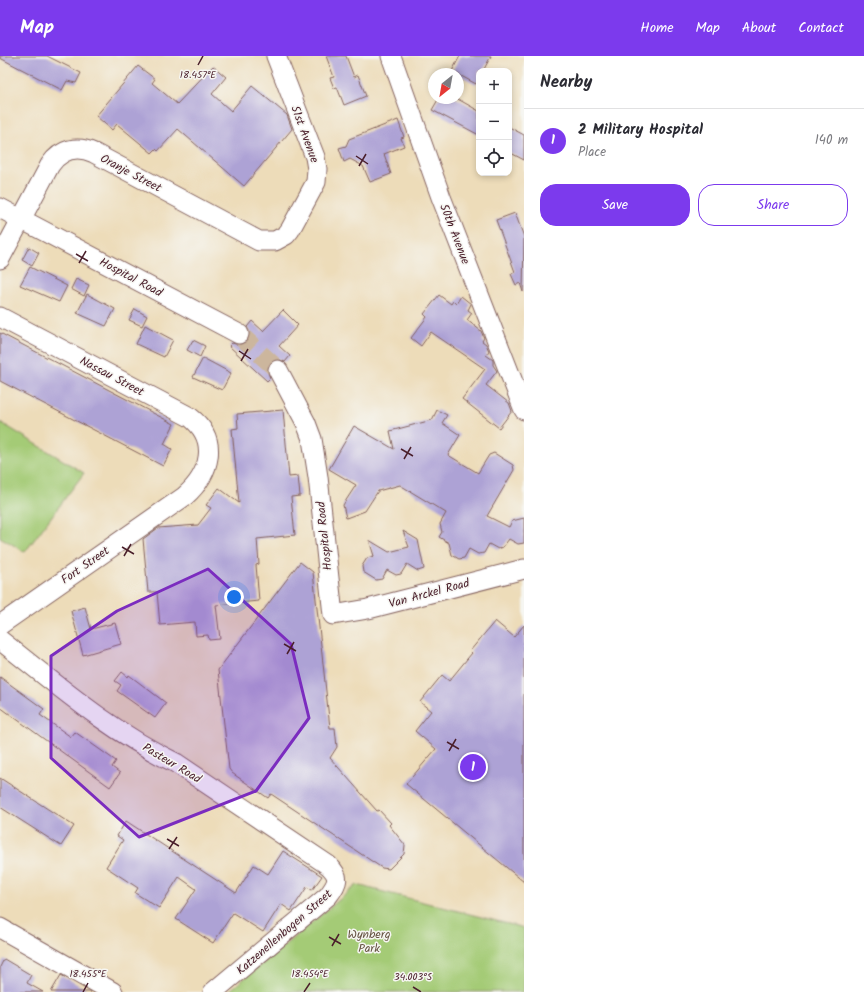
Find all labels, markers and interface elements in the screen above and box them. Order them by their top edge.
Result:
text: Map [20,13,54,43]
text: Home [640,17,674,39]
text: Map [696,17,720,39]
text: About [742,17,776,39]
text: Contact [798,17,844,39]
text: 18.457°E [180,67,217,83]
north arrow [428,68,464,104]
map controls [476,68,512,176]
button: + [476,68,512,104]
text: Nearby [540,69,592,96]
street label: 51st Avenue [285,103,324,166]
button: − [476,104,512,140]
text: 2 Military Hospital [578,118,703,142]
text: 1 [551,130,555,151]
text: 140 m [815,130,848,151]
button: locate [476,140,512,176]
text: Place [578,142,606,163]
street label: Oranje Street [97,149,165,198]
button: Save [540,184,690,226]
button: Share [698,184,848,226]
street label: 50th Avenue [434,201,475,268]
street label: Hospital Road [96,253,167,303]
street label: Nassau Street [76,351,148,402]
street label: Hospital Road [311,500,338,571]
street label: Fort Street [57,541,114,589]
street label: Van Arckel Road [387,573,472,613]
your location [224,587,244,607]
street label: Pasteur Road [139,738,206,789]
pin: 1 [460,752,486,782]
street label: Katzenellenbogen Street [232,885,337,980]
park label: Wynberg Park [348,925,391,958]
text: 18.455°E [69,966,108,982]
text: 18.454°E [291,966,330,982]
text: 34.003°S [394,969,433,985]

